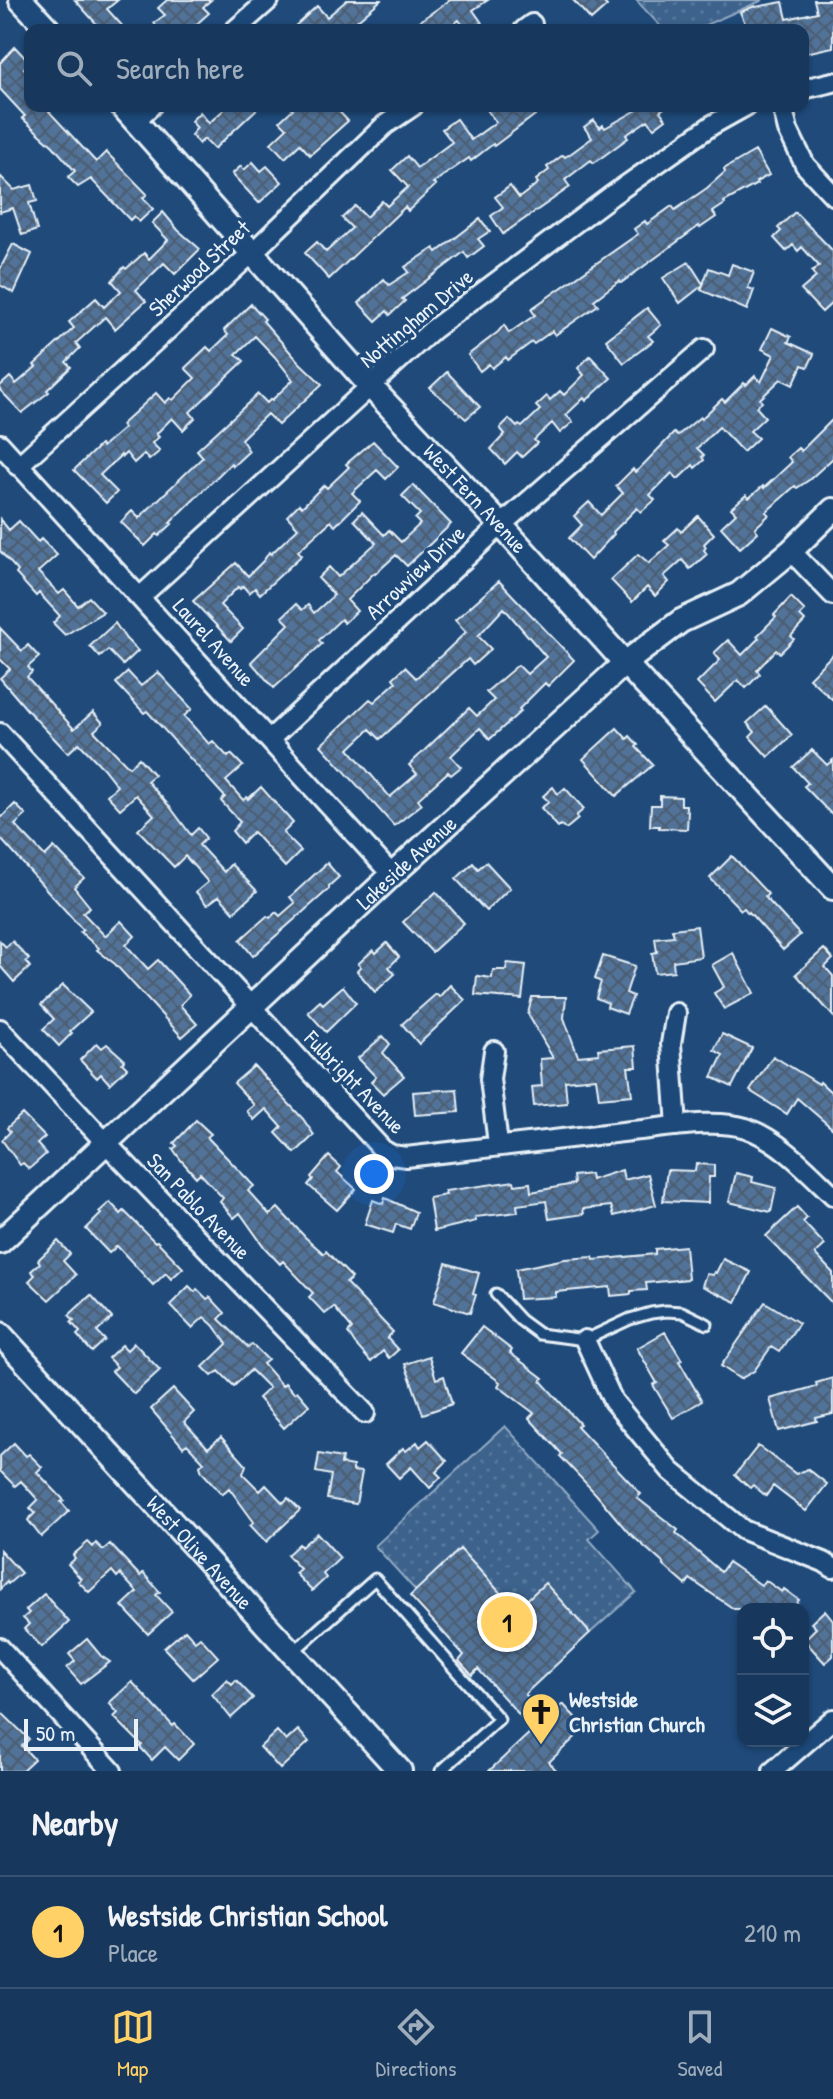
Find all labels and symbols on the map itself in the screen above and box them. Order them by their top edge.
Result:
street label: Sherwood Street [141,213,257,323]
street label: Nottingham Drive [353,261,479,374]
street label: West Fern Avenue [417,437,534,560]
street label: Arrowview Drive [359,518,471,626]
street label: Laurel Avenue [166,591,262,693]
street label: Lakeside Avenue [349,808,463,916]
street label: Fulbright Avenue [297,1023,412,1140]
street label: San Pablo Avenue [140,1146,258,1266]
your location [354,1154,394,1194]
street label: West Olive Avenue [140,1489,260,1616]
pin: 1 [481,1592,533,1652]
place label: Westside Christian Church [569,1684,705,1739]
church icon: Westside Christian Church [520,1691,562,1746]
scale bar [24,1715,138,1751]

